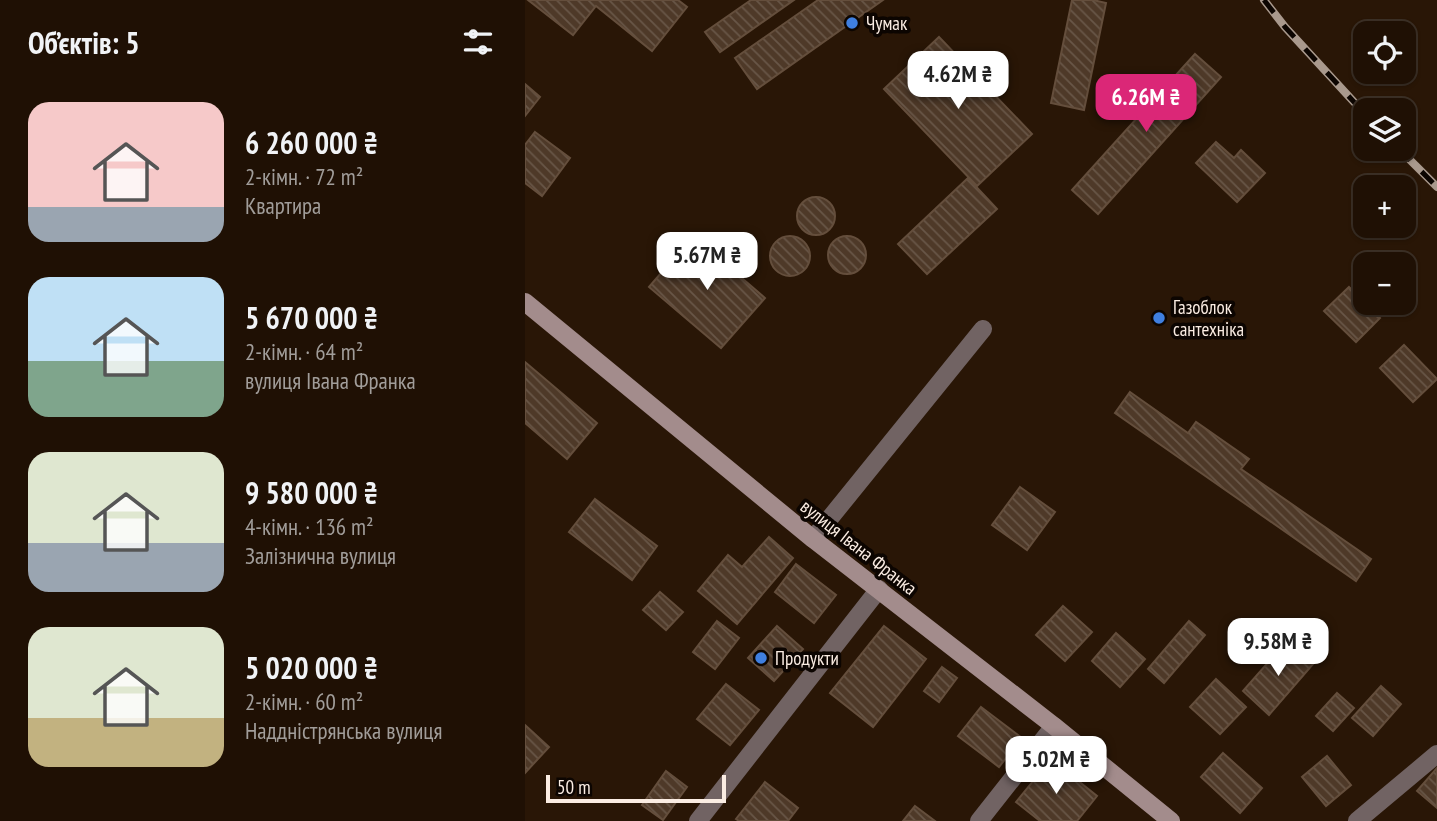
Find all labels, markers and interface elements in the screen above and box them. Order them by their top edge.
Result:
place label: Чумак [866,11,908,35]
marker: Чумак [844,15,860,31]
map controls [1353,21,1416,315]
button: locate [1353,21,1416,84]
text: Об’єктів: 5 [28,23,139,62]
icon: filters [459,23,497,61]
pin: 4.62M ₴ [893,52,1023,111]
text: 4.62M ₴ [924,59,992,88]
pin: 6.26M ₴ [1081,74,1211,134]
text: 6.26M ₴ [1112,82,1180,111]
button: layers [1353,98,1416,161]
text: 6 260 000 ₴ [245,123,378,162]
icon: home [84,130,168,214]
text: 2-кімн. · 72 m² [245,162,363,191]
button: + [1353,175,1416,238]
text: Квартира [245,191,321,220]
pin: 5.67M ₴ [642,232,772,292]
text: 5.67M ₴ [673,240,741,269]
button: − [1353,252,1416,315]
place label: Газоблок сантехніка [1173,295,1244,341]
text: 5 670 000 ₴ [245,298,378,337]
icon: home [84,305,168,389]
marker: Газоблок сантехніка [1151,310,1167,326]
text: 2-кімн. · 64 m² [245,337,363,366]
text: вулиця Івана Франка [245,366,416,395]
text: 9 580 000 ₴ [245,473,378,512]
icon: home [84,480,168,564]
street label: вулиця Івана Франка [796,494,922,600]
text: 4-кімн. · 136 m² [245,512,374,541]
text: Залізнична вулиця [245,541,396,570]
pin: 9.58M ₴ [1213,618,1343,678]
text: 9.58M ₴ [1244,626,1312,655]
place label: Продукти [775,646,839,670]
text: 5 020 000 ₴ [245,648,378,687]
marker: Продукти [753,650,769,666]
icon: home [84,655,168,739]
text: 2-кімн. · 60 m² [245,687,363,716]
text: Наддністрянська вулиця [245,716,442,745]
pin: 5.02M ₴ [991,736,1121,796]
text: 5.02M ₴ [1022,744,1090,773]
scale bar [546,772,726,804]
text: 50 m [557,775,591,799]

